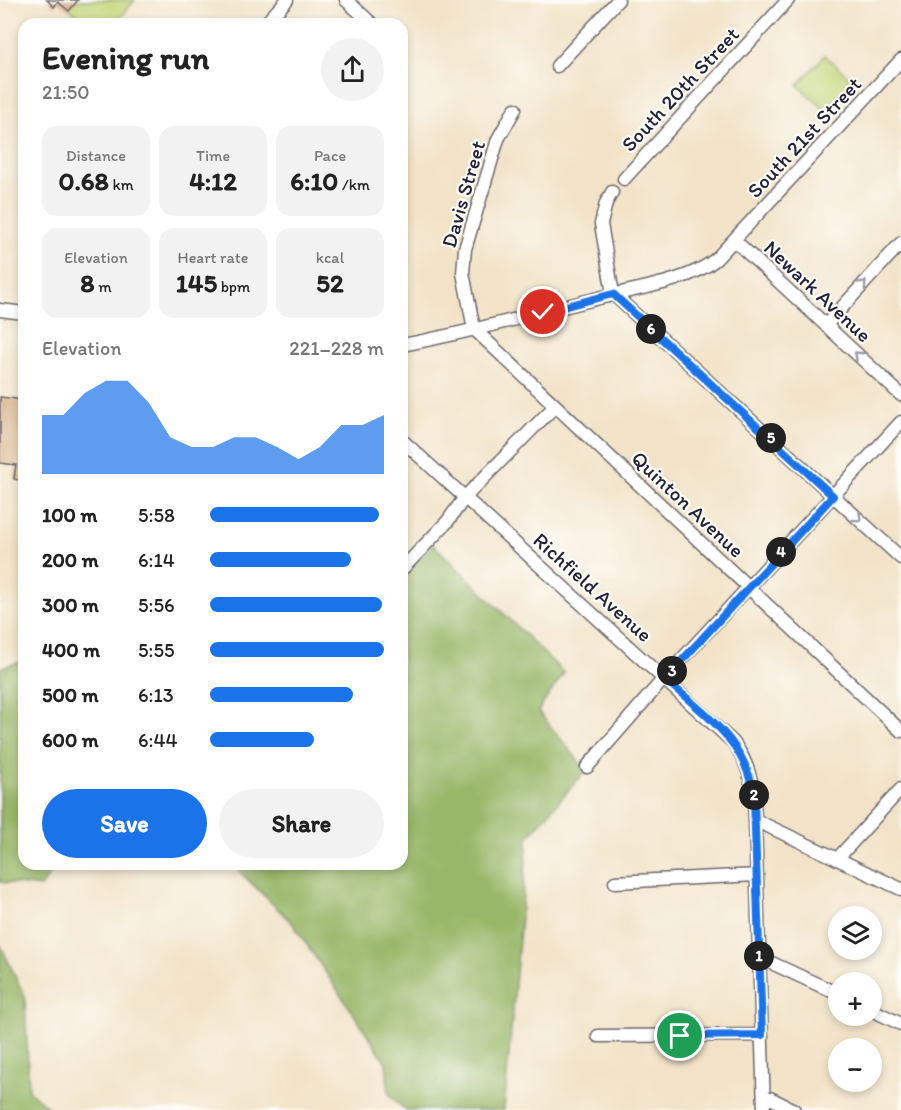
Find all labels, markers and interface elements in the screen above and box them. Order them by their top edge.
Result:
street label: South 20th Street [616,21,744,156]
text: Evening run [42,38,209,77]
button: share [321,38,384,101]
street label: South 21st Street [742,71,866,203]
text: 21:50 [42,80,90,104]
street label: Davis Street [436,138,490,250]
text: Distance [66,146,126,165]
text: Time [196,146,230,165]
text: Pace [314,146,346,165]
text: 0.68 [58,165,109,197]
text: 4:12 [189,165,237,197]
text: 6:10 [290,165,338,197]
text: km [109,175,134,194]
text: /km [338,175,370,194]
street label: Newark Avenue [759,235,877,347]
text: Elevation [64,248,128,267]
text: Heart rate [178,248,248,267]
text: kcal [316,248,344,267]
text: 8 [80,267,95,299]
text: 145 [176,267,217,299]
text: 52 [316,267,344,299]
text: m [95,277,112,296]
text: bpm [217,277,250,296]
one-way arrow [856,280,867,291]
pin [517,286,568,337]
icon: check [526,295,559,328]
pin: 6 [636,314,666,344]
text: 6 [647,319,655,338]
text: Elevation [42,336,121,360]
text: 221–228 m [289,336,384,360]
one-way arrow [854,351,865,362]
pin: 5 [756,423,786,453]
text: 5 [767,428,775,447]
street label: Quinton Avenue [626,445,750,563]
text: 100 m [42,503,97,527]
text: 5:58 [138,503,175,527]
one-way arrow [851,511,861,522]
street label: Richfield Avenue [529,527,657,647]
pin: 4 [766,537,796,567]
text: 4 [776,542,786,561]
text: 200 m [42,548,98,572]
text: 6:14 [138,548,175,572]
text: 300 m [42,593,99,617]
text: 5:56 [138,593,174,617]
text: 400 m [42,638,100,662]
text: 5:55 [138,638,174,662]
pin: 3 [657,656,687,686]
text: 3 [668,661,676,680]
text: 500 m [42,683,98,707]
text: 6:13 [138,683,174,707]
text: 600 m [42,728,99,752]
text: 6:44 [138,728,178,752]
pin: 2 [739,780,769,810]
text: 2 [750,785,758,804]
button: Save [42,789,207,858]
button: Share [219,789,384,858]
map controls [828,906,882,1092]
button: layers [828,906,882,960]
pin: 1 [744,941,774,971]
text: 1 [755,946,763,965]
button: + [828,972,882,1026]
pin [654,1010,705,1061]
icon: arrive [663,1019,696,1052]
button: − [828,1038,882,1092]

